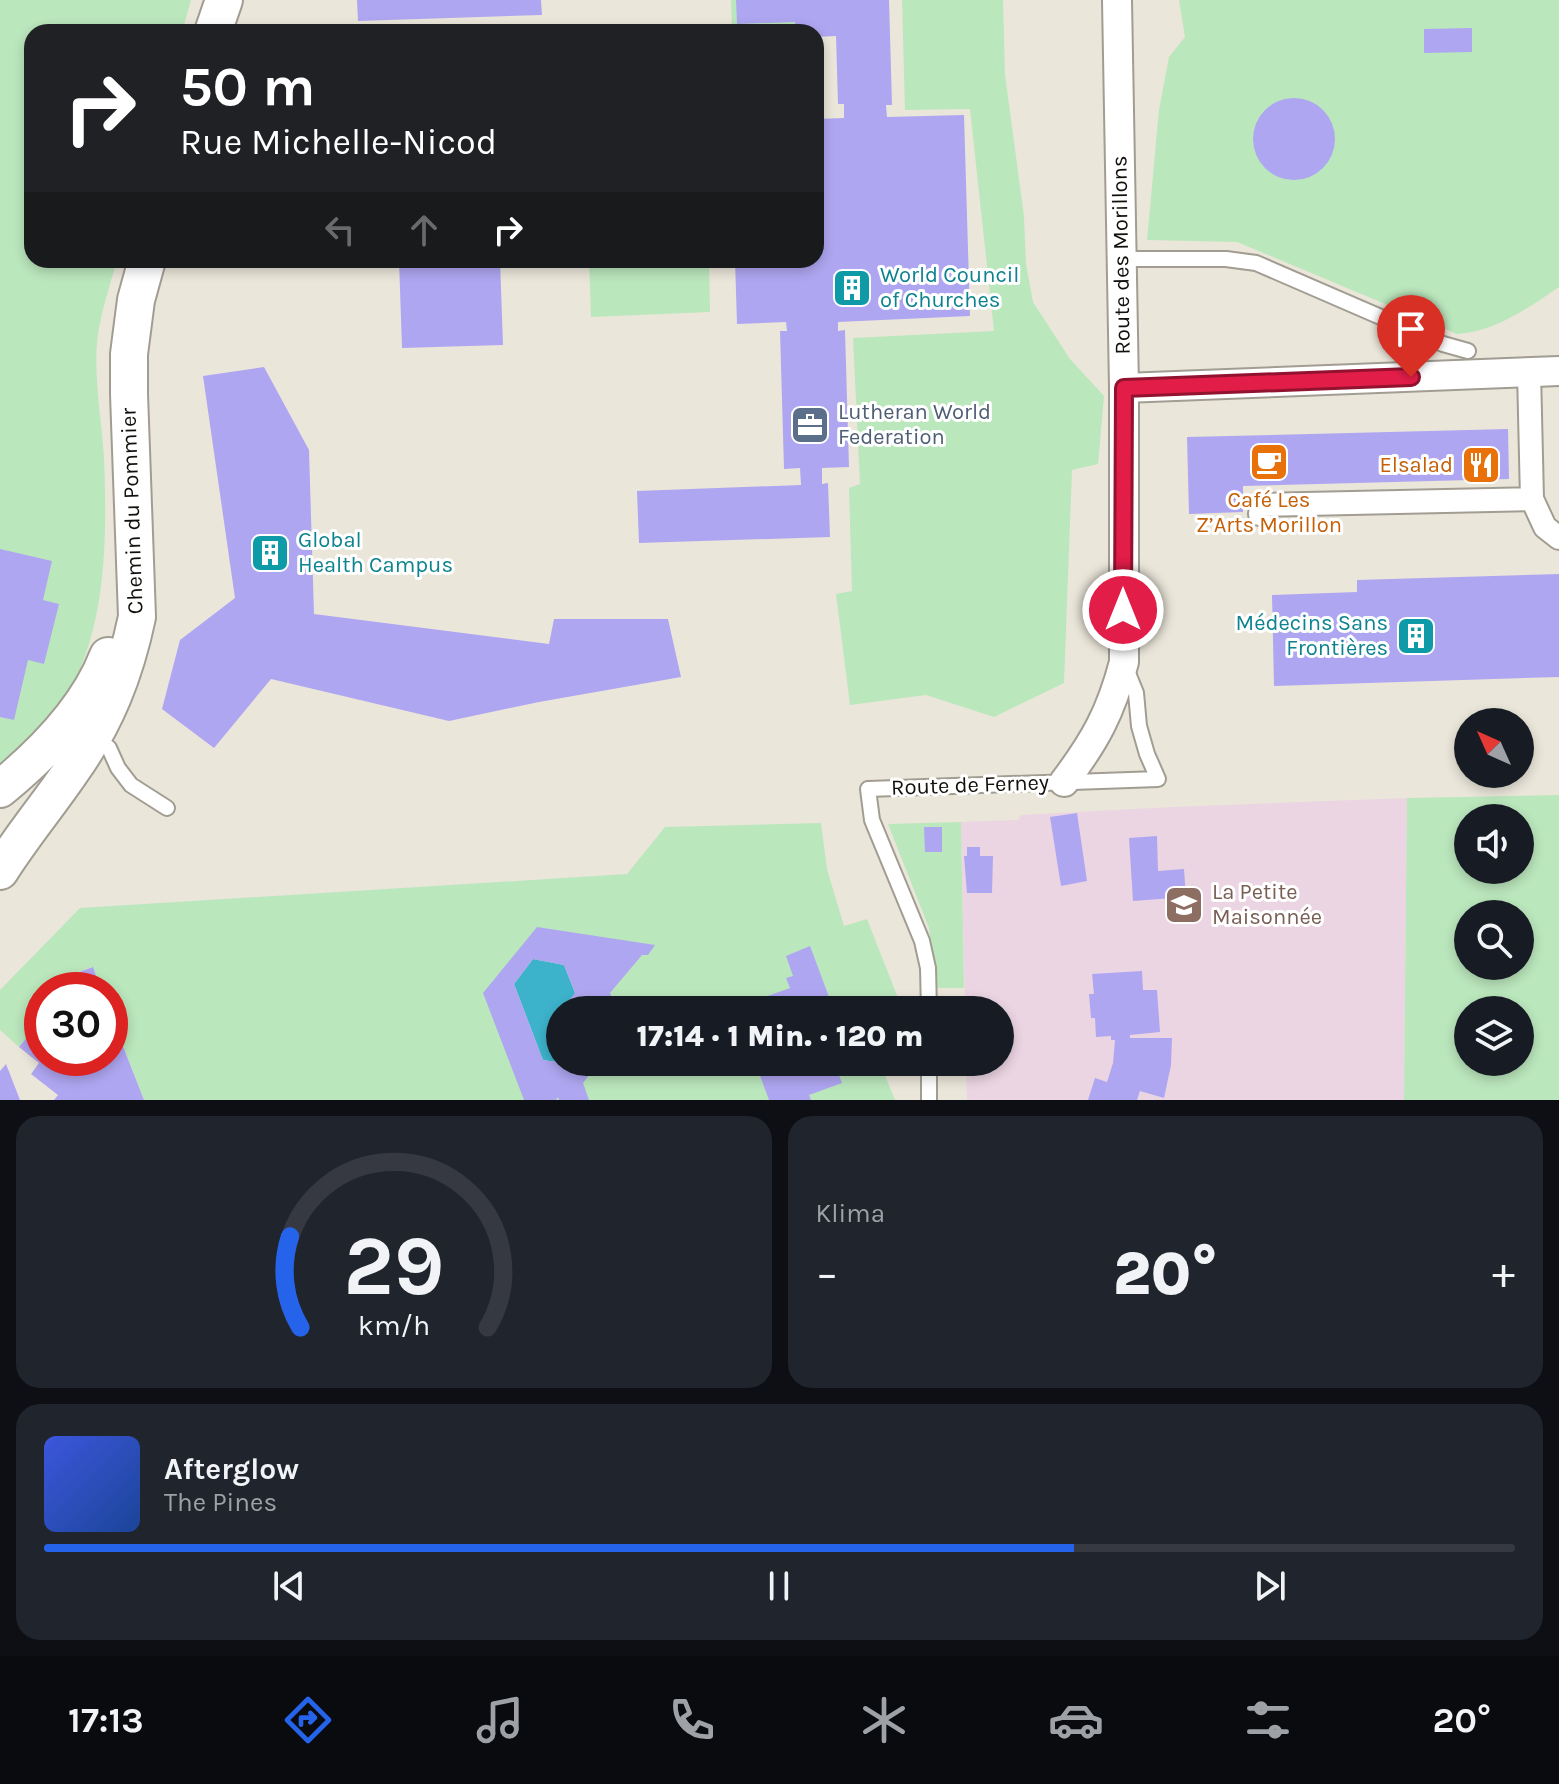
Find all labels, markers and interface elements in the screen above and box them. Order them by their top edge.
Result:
text: 50 m [180,54,315,119]
icon: right [48,56,152,160]
text: Rue Michelle-Nicod [180,121,497,163]
street label: Route des Morillons [1106,155,1136,355]
icon: left [318,208,362,252]
icon: ahead [402,208,446,252]
icon: right [486,208,530,252]
place label: World Council of Churches [880,262,1020,313]
building icon: World Council of Churches [831,267,873,309]
pin [1377,295,1445,377]
icon: arrive [1389,307,1433,351]
place label: Lutheran World Federation [838,399,991,450]
office icon: Lutheran World Federation [789,404,831,446]
street label: Chemin du Pommier [115,407,149,615]
cafe icon: Café Les Z’Arts Morillon [1248,441,1290,483]
restaurant icon: Elsalad [1460,444,1502,486]
place label: Elsalad [1379,452,1453,478]
place label: Café Les Z’Arts Morillon [1196,487,1342,538]
place label: Global Health Campus [298,527,453,578]
building icon: Global Health Campus [249,532,291,574]
position arrow [1081,568,1165,652]
place label: Médecins Sans Frontières [1236,610,1388,661]
building icon: Médecins Sans Frontières [1395,615,1437,657]
north arrow [1454,708,1534,788]
map controls [1454,708,1534,1076]
street label: Route de Ferney [891,769,1049,801]
button: sound [1454,804,1534,884]
place label: La Petite Maisonnée [1212,879,1322,930]
school or university icon: La Petite Maisonnée [1163,884,1205,926]
button: search [1454,900,1534,980]
speed limit sign: 30 [24,972,128,1076]
button: layers [1454,996,1534,1076]
text: 17:14 · 1 Min. · 120 m [637,1018,923,1054]
text: Klima [816,1198,885,1229]
text: 29 [343,1218,444,1315]
text: 20° [1113,1239,1218,1309]
text: − [816,1248,839,1299]
text: + [1492,1248,1515,1299]
text: km/h [358,1309,430,1342]
text: Afterglow [164,1451,299,1487]
text: The Pines [164,1487,277,1518]
icon: previous [267,1564,311,1608]
icon: pause [757,1564,801,1608]
icon: next [1248,1564,1292,1608]
icon: directions [280,1692,336,1748]
icon: music [472,1692,528,1748]
icon: phone [664,1692,720,1748]
icon: climate [856,1692,912,1748]
icon: car [1048,1692,1104,1748]
icon: filters [1240,1692,1296,1748]
text: 17:13 [68,1699,144,1741]
text: 20° [1432,1699,1491,1741]

